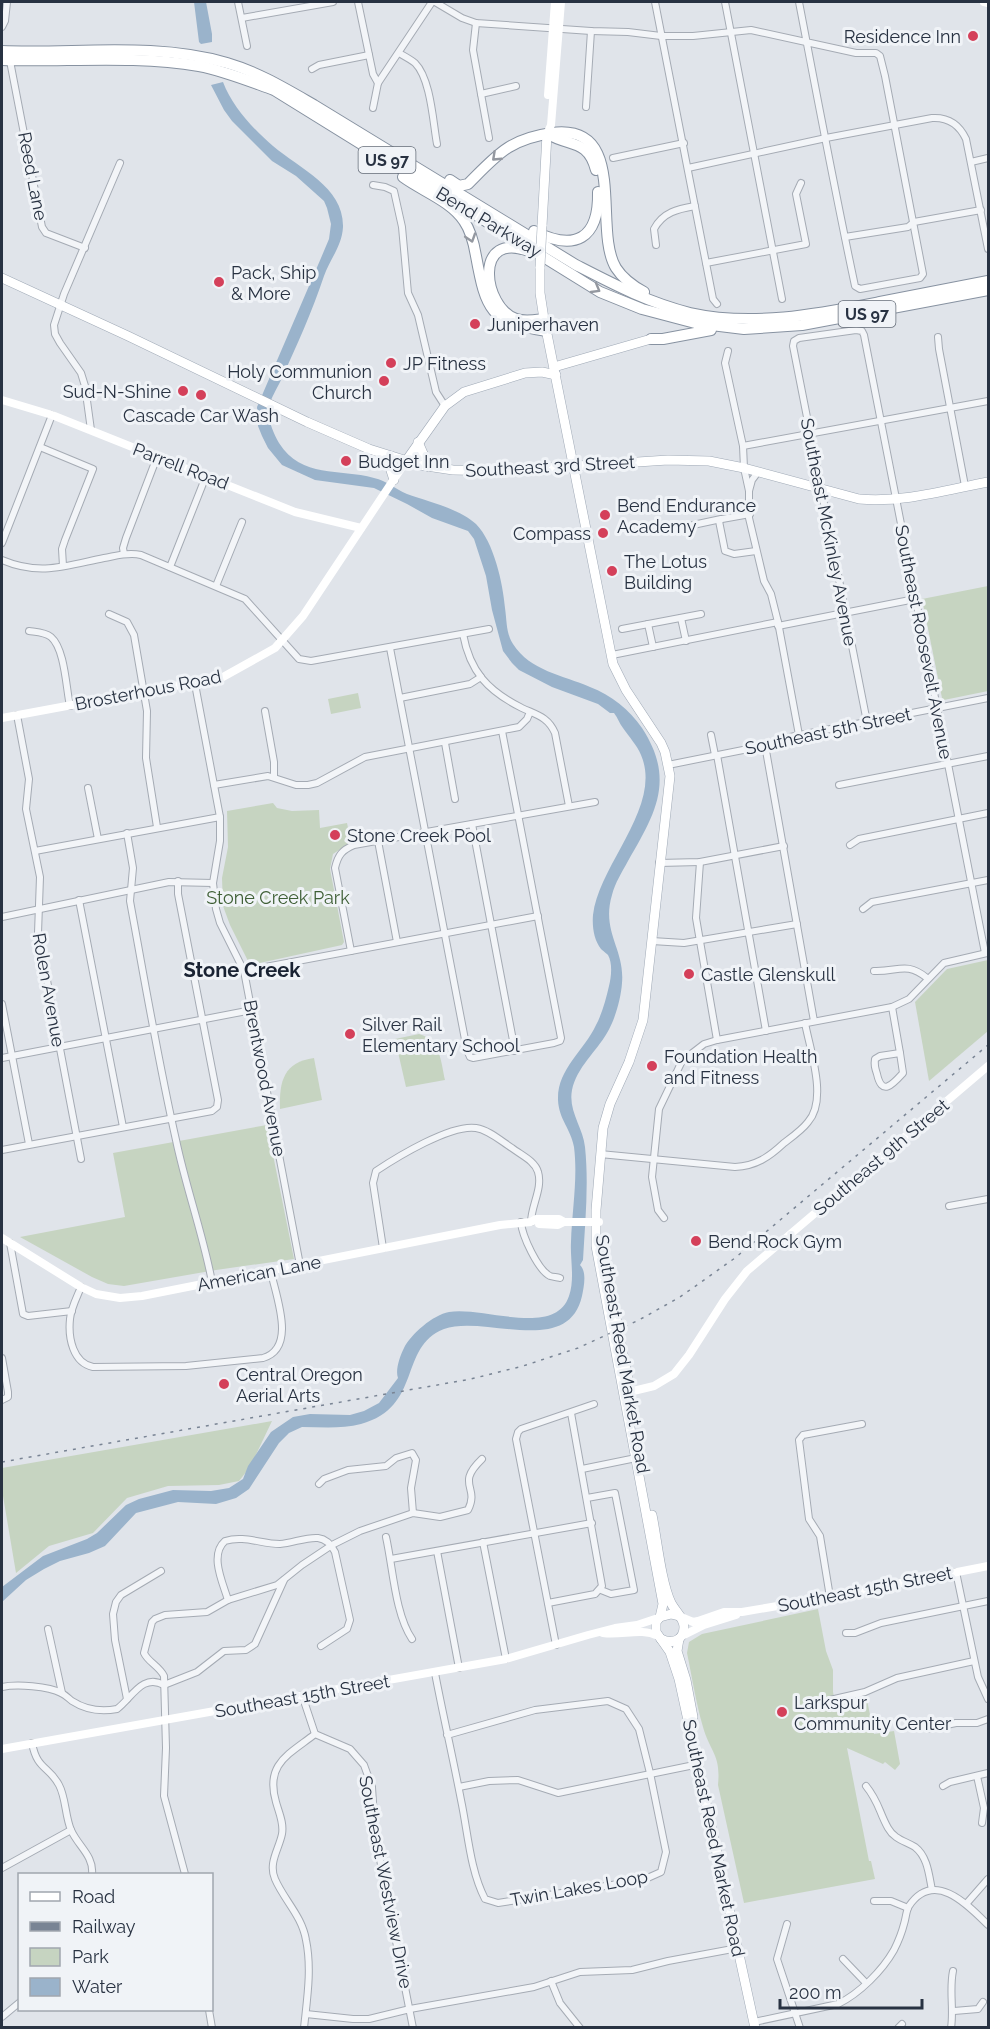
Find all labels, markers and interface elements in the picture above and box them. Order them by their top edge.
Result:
place label: Residence Inn [844,26,961,47]
marker: Residence Inn [966,29,980,43]
street label: Reed Lane [14,130,52,222]
road number: US 97 [358,147,416,173]
one-way arrow [492,150,503,161]
street label: Bend Parkway [432,182,546,262]
one-way arrow [464,232,477,243]
place label: Pack, Ship & More [231,262,316,304]
marker: Pack, Ship & More [212,275,226,289]
one-way arrow [590,282,600,293]
road number: US 97 [838,301,896,327]
place label: Juniperhaven [487,314,599,335]
marker: Juniperhaven [468,317,482,331]
place label: JP Fitness [403,353,486,374]
marker: JP Fitness [384,356,398,370]
place label: Holy Communion Church [227,361,372,403]
marker: Holy Communion Church [377,374,391,388]
place label: Sud-N-Shine [63,381,171,402]
marker: Sud-N-Shine [176,384,190,398]
marker: Cascade Car Wash [194,388,208,402]
place label: Cascade Car Wash [123,405,279,426]
street label: Southeast McKinley Avenue [797,416,861,648]
street label: Parrell Road [130,438,232,494]
place label: Budget Inn [358,451,450,472]
street label: Southeast 3rd Street [465,451,635,481]
marker: Budget Inn [339,454,353,468]
place label: Bend Endurance Academy [617,495,756,537]
marker: Bend Endurance Academy [598,508,612,522]
place label: Compass [513,523,591,544]
street label: Southeast Roosevelt Avenue [891,523,957,761]
marker: Compass [596,526,610,540]
place label: The Lotus Building [624,551,707,593]
marker: The Lotus Building [605,564,619,578]
street label: Brosterhous Road [73,666,223,714]
street label: Southeast 5th Street [743,703,913,759]
place label: Stone Creek Pool [347,825,491,846]
marker: Stone Creek Pool [328,828,342,842]
park label: Stone Creek Park [206,887,350,908]
street label: Rolen Avenue [29,931,69,1049]
district label: Stone Creek [184,958,301,982]
place label: Castle Glenskull [701,964,836,985]
marker: Castle Glenskull [682,967,696,981]
street label: Brentwood Avenue [240,998,291,1159]
place label: Silver Rail Elementary School [362,1014,520,1056]
marker: Silver Rail Elementary School [343,1027,357,1041]
place label: Foundation Health and Fitness [664,1046,818,1088]
marker: Foundation Health and Fitness [645,1059,659,1073]
street label: Southeast 9th Street [809,1094,953,1220]
place label: Bend Rock Gym [708,1231,842,1252]
street label: Southeast Reed Market Road [592,1233,654,1475]
marker: Bend Rock Gym [689,1234,703,1248]
street label: American Lane [195,1251,323,1295]
place label: Central Oregon Aerial Arts [236,1364,363,1406]
marker: Central Oregon Aerial Arts [217,1377,231,1391]
street label: Southeast 15th Street [776,1562,954,1616]
street label: Southeast 15th Street [213,1670,391,1722]
place label: Larkspur Community Center [794,1692,952,1734]
marker: Larkspur Community Center [775,1705,789,1719]
street label: Southeast Reed Market Road [679,1717,749,1959]
street label: Southeast Westview Drive [355,1774,417,1991]
street label: Twin Lakes Loop [509,1866,649,1910]
legend [18,1873,213,2011]
text: Road [72,1886,115,1907]
text: Railway [72,1916,136,1937]
text: Park [72,1946,109,1967]
scale bar [780,1972,922,2010]
text: Water [72,1976,123,1997]
text: 200 m [789,1982,842,2003]

